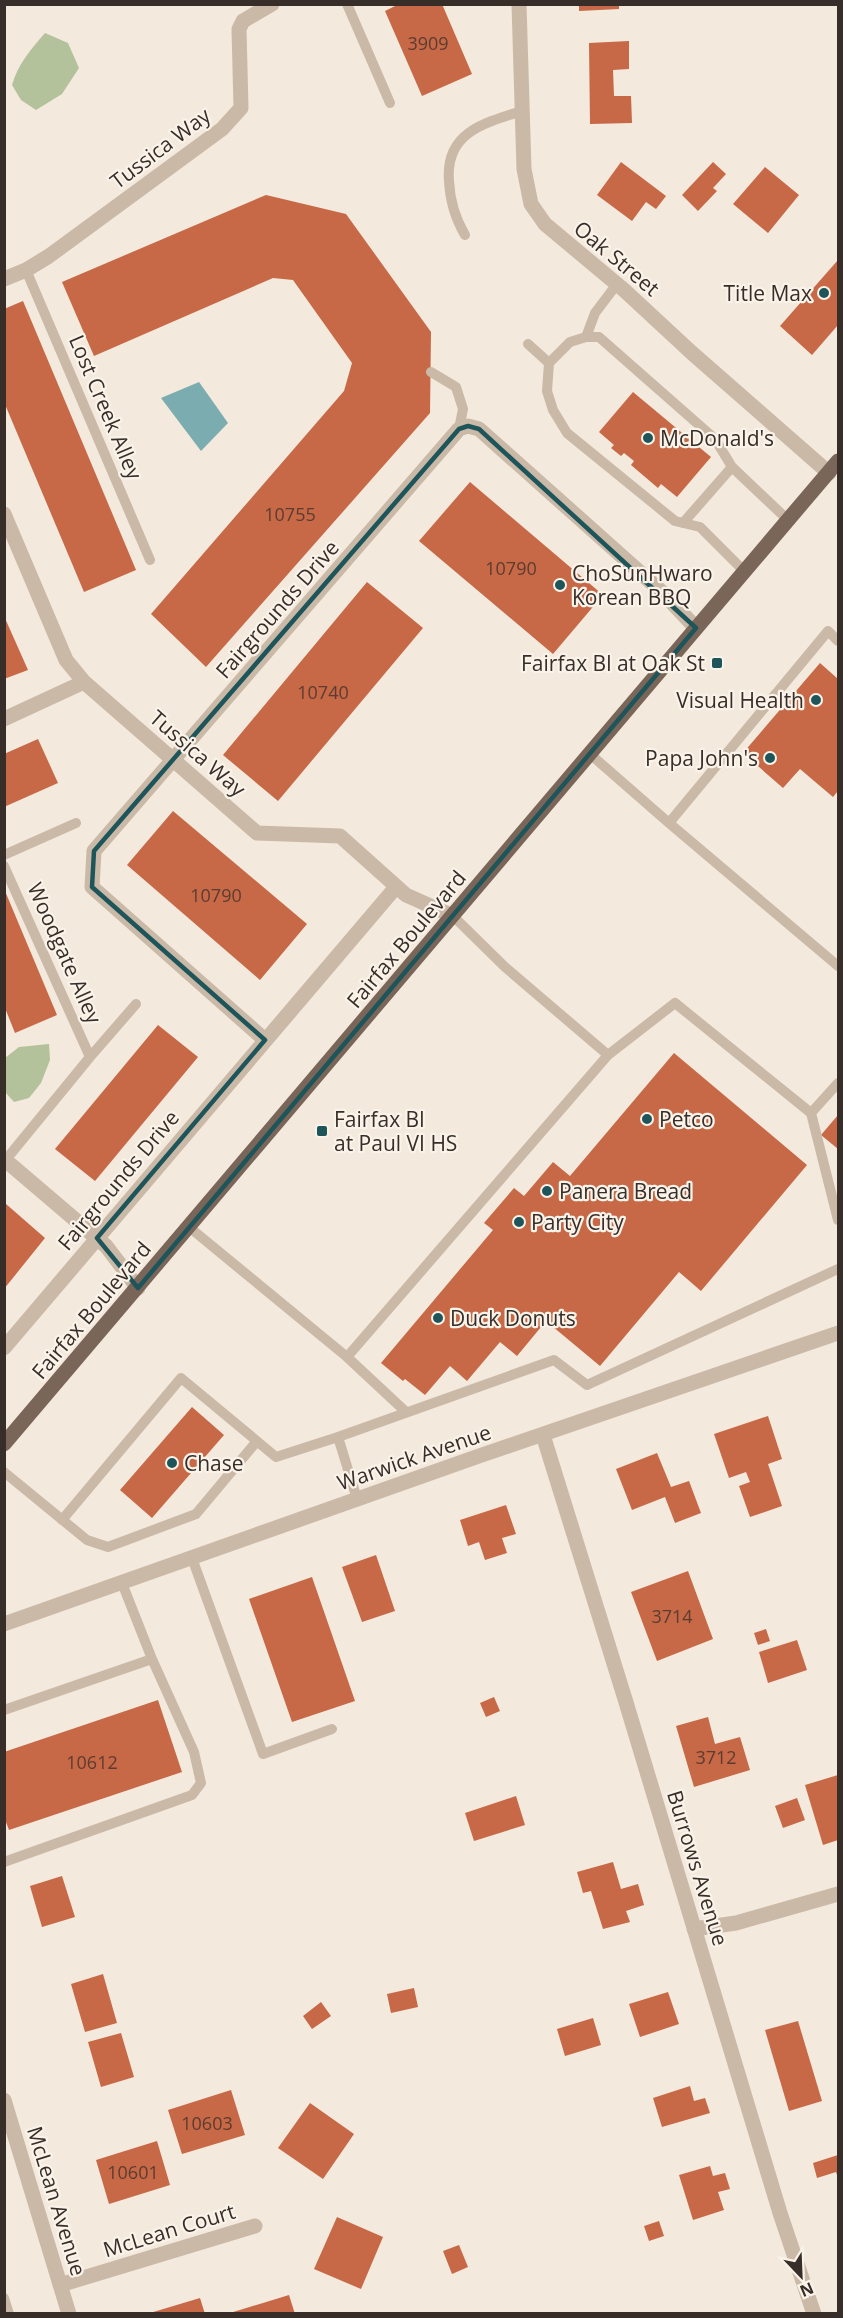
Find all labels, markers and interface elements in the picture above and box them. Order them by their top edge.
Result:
house number: 3909 [407,31,449,55]
street label: Tussica Way [104,101,216,195]
street label: Oak Street [568,214,666,302]
place label: Title Max [724,279,812,307]
marker: Title Max [817,286,831,300]
street label: Lost Creek Alley [63,330,149,484]
place label: McDonald's [660,424,774,452]
marker: McDonald's [641,431,655,445]
house number: 10755 [264,502,316,526]
street label: Fairgrounds Drive [209,534,345,684]
house number: 10790 [485,556,537,580]
place label: ChoSunHwaro Korean BBQ [572,559,713,611]
marker: ChoSunHwaro Korean BBQ [553,578,567,592]
place label: Fairfax Bl at Oak St [521,649,705,677]
marker: Fairfax Bl at Oak St [710,656,724,670]
house number: 10740 [297,680,349,704]
place label: Visual Health [676,686,804,714]
marker: Visual Health [809,693,823,707]
street label: Tussica Way [144,704,252,803]
place label: Papa John's [645,744,758,772]
marker: Papa John's [763,751,777,765]
street label: Fairfax Boulevard [340,864,472,1014]
street label: Woodgate Alley [21,878,109,1028]
house number: 10790 [190,883,242,907]
street label: Fairgrounds Drive [51,1104,185,1256]
place label: Fairfax Bl at Paul VI HS [334,1105,457,1157]
place label: Petco [659,1105,714,1133]
marker: Petco [640,1112,654,1126]
marker: Fairfax Bl at Paul VI HS [315,1124,329,1138]
place label: Panera Bread [559,1177,692,1205]
marker: Panera Bread [540,1184,554,1198]
place label: Party City [531,1208,624,1236]
marker: Party City [512,1215,526,1229]
street label: Fairfax Boulevard [25,1235,157,1385]
place label: Duck Donuts [450,1304,576,1332]
marker: Duck Donuts [431,1311,445,1325]
street label: Warwick Avenue [333,1418,495,1496]
place label: Chase [184,1449,244,1477]
marker: Chase [165,1456,179,1470]
house number: 3714 [651,1604,693,1628]
house number: 3712 [695,1745,737,1769]
house number: 10612 [66,1750,118,1774]
street label: Burrows Avenue [661,1787,735,1949]
house number: 10603 [181,2111,233,2135]
street label: McLean Avenue [21,2123,93,2279]
house number: 10601 [107,2160,159,2184]
street label: McLean Court [100,2197,238,2263]
north arrow [771,2246,831,2306]
text: N [797,2277,817,2302]

